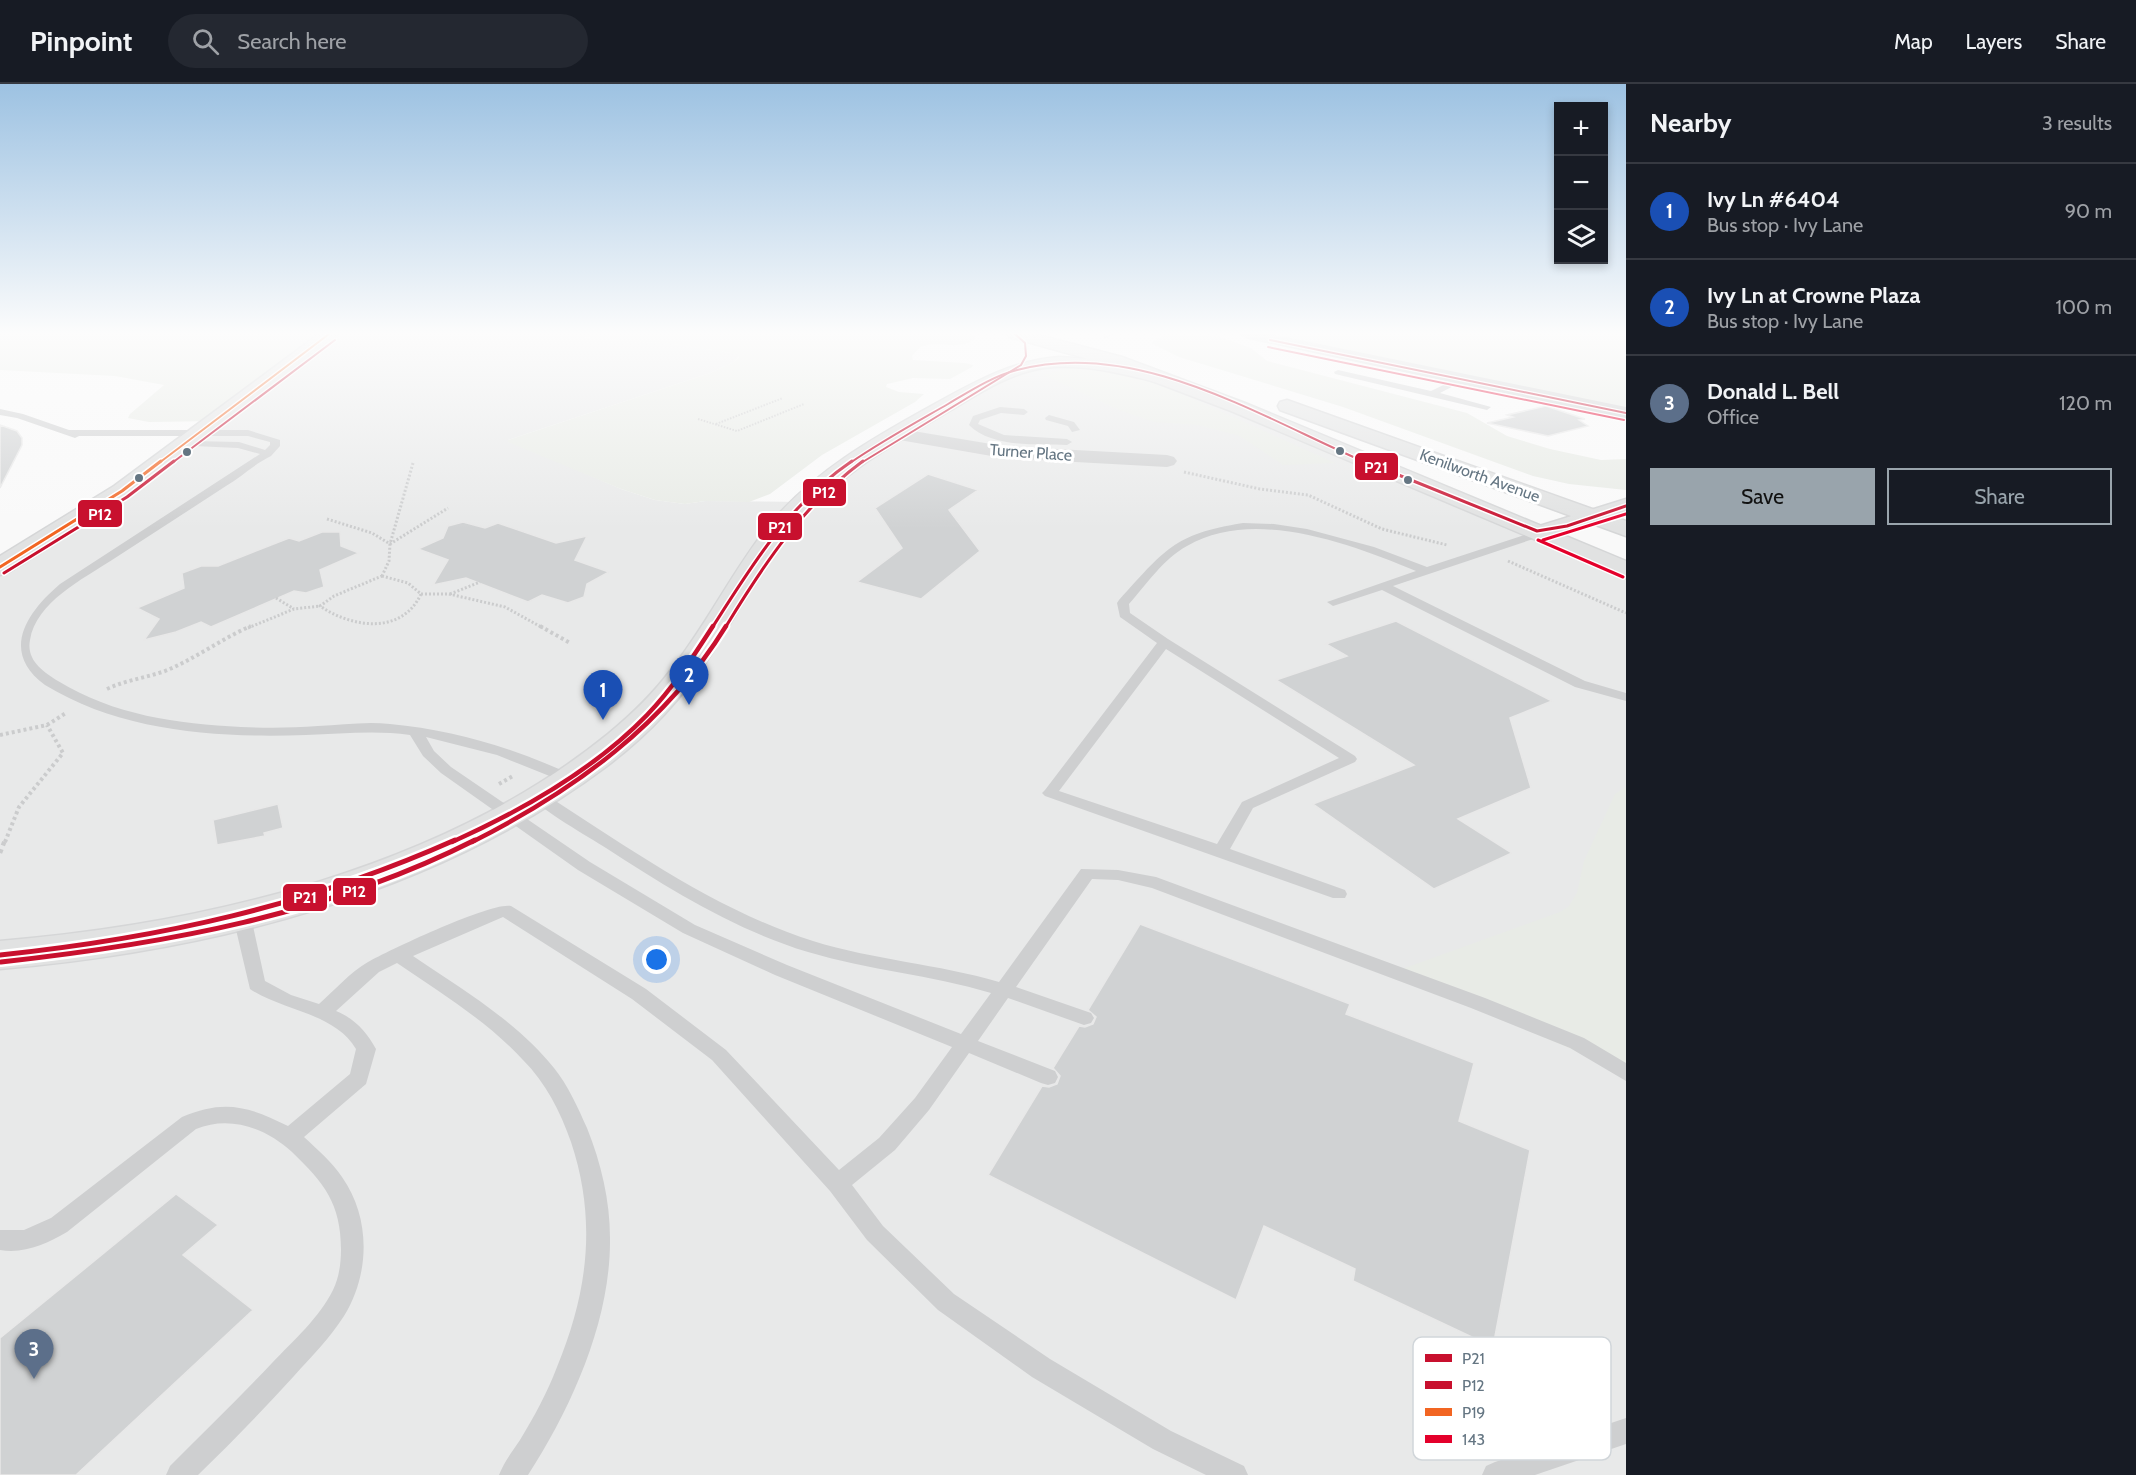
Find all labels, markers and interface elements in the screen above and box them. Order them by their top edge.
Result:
search box [168,14,588,68]
text: Pinpoint [30,24,132,58]
icon: search [189,25,222,58]
text: Search here [237,28,347,55]
text: Map [1894,29,1933,54]
text: Layers [1966,29,2022,54]
text: Share [2055,29,2106,54]
map controls [1554,102,1608,264]
button: + [1554,102,1608,156]
text: Nearby [1650,107,1731,139]
text: 3 results [2042,111,2112,135]
button: − [1554,156,1608,210]
text: Ivy Ln #6404 [1707,186,1840,213]
text: 1 [1666,199,1673,223]
text: 90 m [2065,199,2112,223]
button: layers [1554,210,1608,264]
text: Bus stop · Ivy Lane [1707,213,1863,237]
text: Ivy Ln at Crowne Plaza [1707,282,1920,309]
text: 2 [1664,295,1675,319]
text: 100 m [2056,295,2112,319]
text: Bus stop · Ivy Lane [1707,309,1863,333]
text: Donald L. Bell [1707,378,1839,405]
text: 3 [1664,391,1675,415]
text: 120 m [2059,391,2112,415]
text: Office [1707,405,1759,429]
street label: Turner Place [989,440,1073,465]
unlabelled marker [1334,445,1346,457]
street label: Kenilworth Avenue [1417,445,1543,506]
unlabelled marker [181,446,193,458]
line badge: P21 [1354,452,1399,481]
text: P21 [1364,458,1388,477]
button: Save [1650,468,1875,525]
button: Share [1887,468,2112,525]
unlabelled marker [133,472,145,484]
unlabelled marker [1402,474,1414,486]
line badge: P12 [802,478,847,507]
text: P12 [812,483,836,502]
line badge: P12 [77,499,123,528]
text: P12 [88,505,112,524]
line badge: P21 [757,512,803,541]
text: P21 [768,518,792,537]
pin: 2 [670,656,708,705]
pin: 1 [584,670,622,720]
line badge: P12 [332,877,377,906]
text: P12 [342,882,366,901]
line badge: P21 [282,883,328,912]
text: P21 [293,888,317,907]
your location [642,945,671,974]
pin: 3 [15,1330,54,1379]
legend [1413,1337,1611,1460]
text: P21 [1462,1349,1485,1368]
text: P12 [1462,1376,1485,1395]
text: P19 [1462,1403,1485,1422]
text: 143 [1462,1430,1485,1449]

